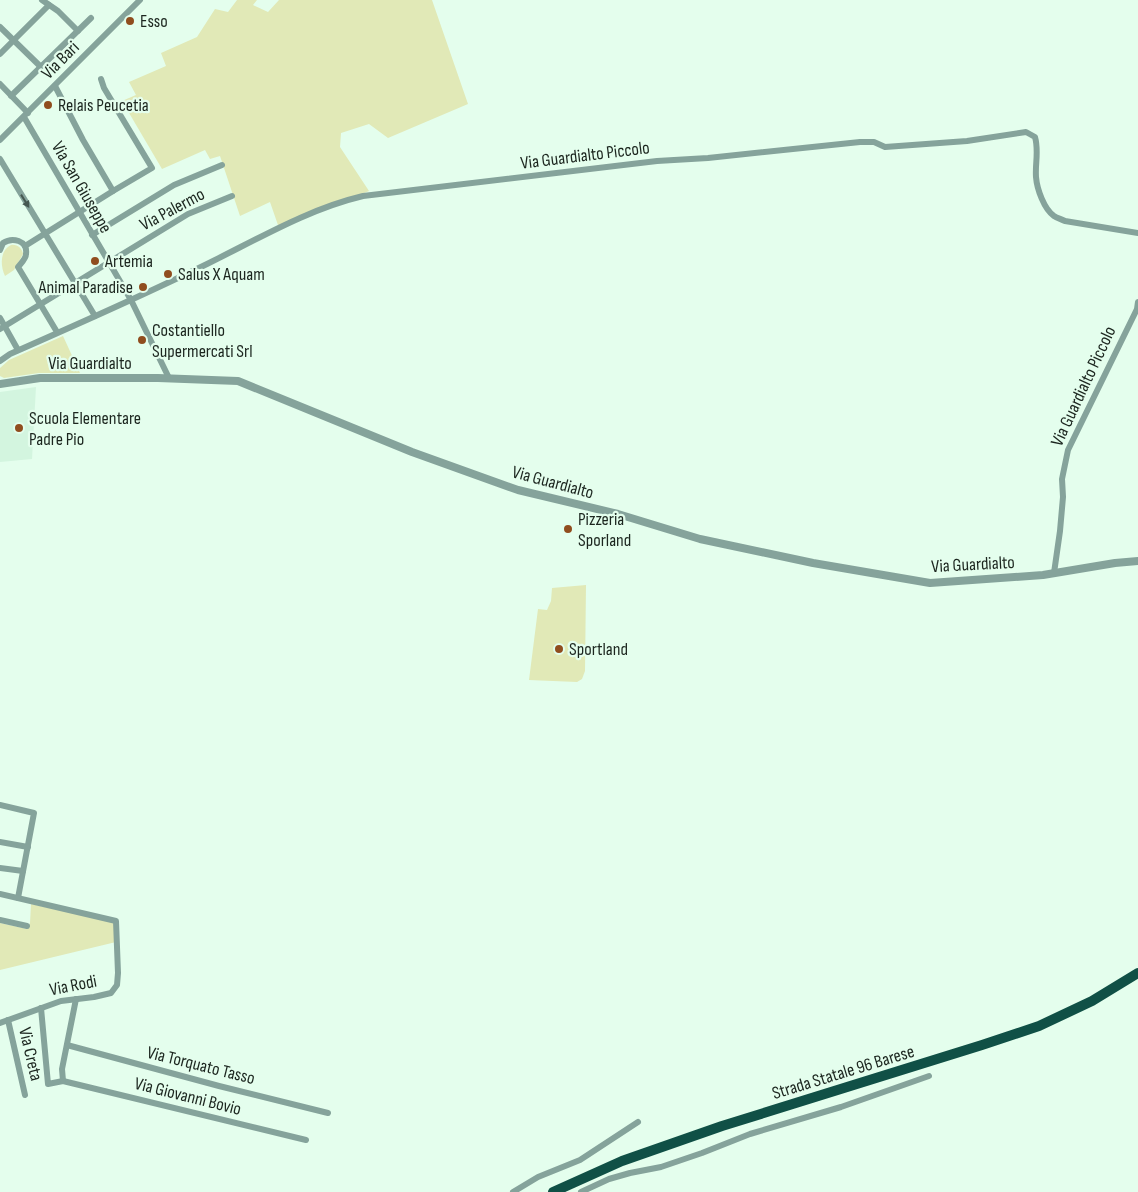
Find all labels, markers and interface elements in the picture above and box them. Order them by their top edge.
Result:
place label: Esso [140,11,168,32]
marker: Esso [124,15,136,27]
street label: Via Bari [37,37,84,84]
place label: Relais Peucetia [58,95,149,116]
marker: Relais Peucetia [42,99,54,111]
street label: Via Guardialto Piccolo [519,137,651,174]
street label: Via San Giuseppe [47,138,116,237]
street label: Via Palermo [136,184,208,235]
one-way arrow [21,194,30,207]
place label: Artemia [104,251,153,272]
marker: Artemia [89,255,101,267]
place label: Salus X Aquam [178,264,265,285]
marker: Salus X Aquam [162,268,174,280]
place label: Animal Paradise [38,277,133,298]
marker: Animal Paradise [137,281,149,293]
place label: Costantiello Supermercati Srl [152,320,253,362]
street label: Via Guardialto Piccolo [1046,323,1120,450]
marker: Costantiello Supermercati Srl [136,334,148,346]
street label: Via Guardialto [48,353,132,374]
place label: Scuola Elementare Padre Pio [29,408,141,450]
marker: Scuola Elementare Padre Pio [13,422,25,434]
street label: Via Guardialto [510,462,596,503]
place label: Pizzeria Sporland [578,509,631,551]
marker: Pizzeria Sporland [562,523,574,535]
street label: Via Guardialto [931,552,1015,577]
place label: Sportland [569,639,628,660]
marker: Sportland [553,643,565,655]
street label: Via Rodi [48,971,98,1000]
street label: Via Creta [14,1025,47,1083]
street label: Strada Statale 96 Barese [769,1041,917,1104]
street label: Via Torquato Tasso [145,1042,257,1089]
street label: Via Giovanni Bovio [132,1073,243,1120]

